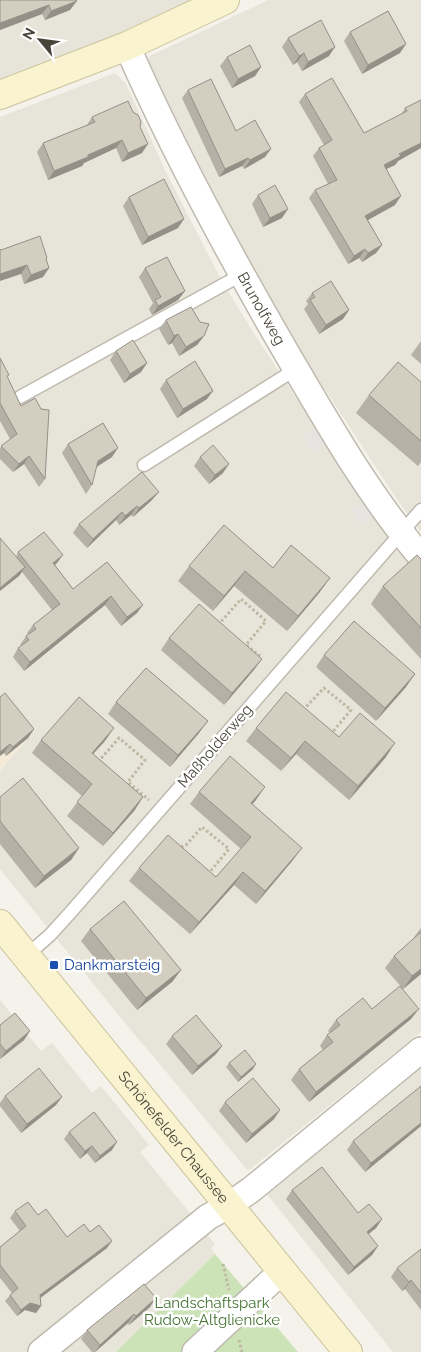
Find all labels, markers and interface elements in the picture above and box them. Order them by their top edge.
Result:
north arrow [15,15,65,65]
text: N [19,25,38,42]
street label: Brunolfweg [233,269,289,348]
street label: Maßholderweg [174,701,256,791]
place label: Dankmarsteig [64,956,160,974]
marker: Dankmarsteig [48,959,60,971]
street label: Schönefelder Chaussee [114,1068,233,1207]
park label: Landschaftspark Rudow-Altglienicke [144,1294,280,1329]

